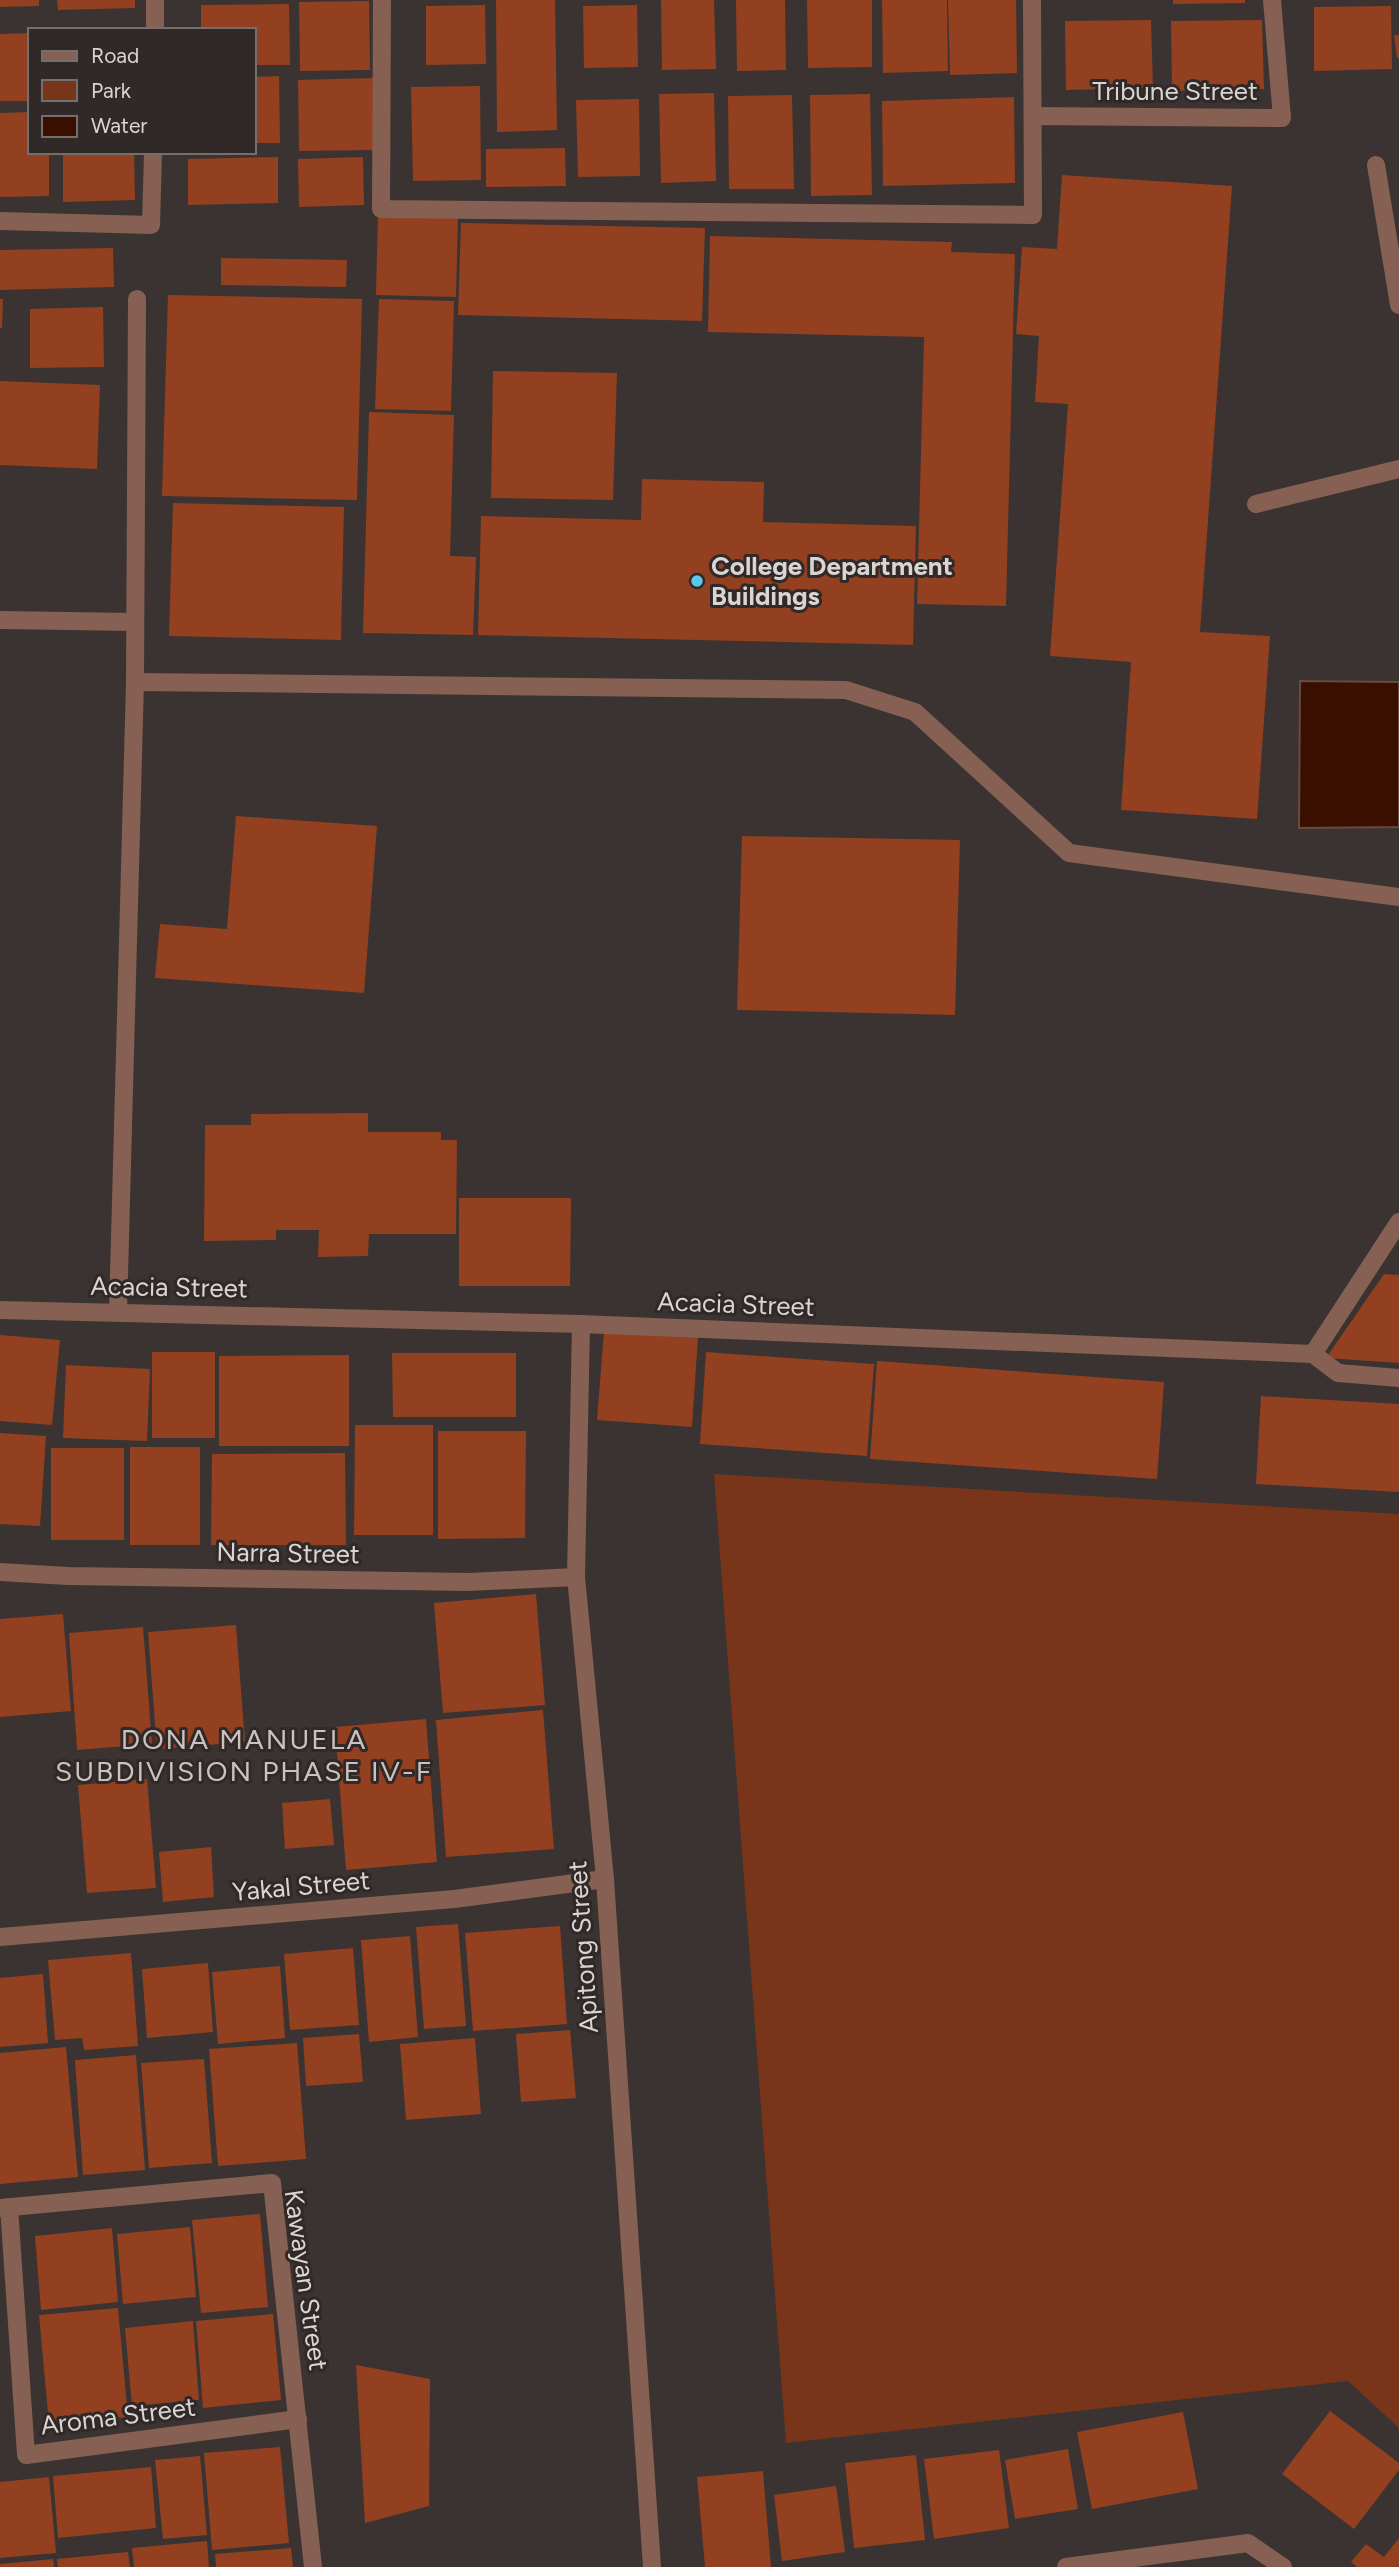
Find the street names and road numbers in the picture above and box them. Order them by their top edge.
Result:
street label: Tribune Street [1092,75,1258,107]
street label: Acacia Street [90,1270,248,1304]
street label: Acacia Street [657,1285,815,1323]
street label: Narra Street [216,1536,360,1570]
street label: Apitong Street [561,1860,605,2034]
street label: Yakal Street [231,1864,371,1908]
street label: Kawayan Street [277,2188,335,2373]
street label: Aroma Street [39,2391,198,2441]

